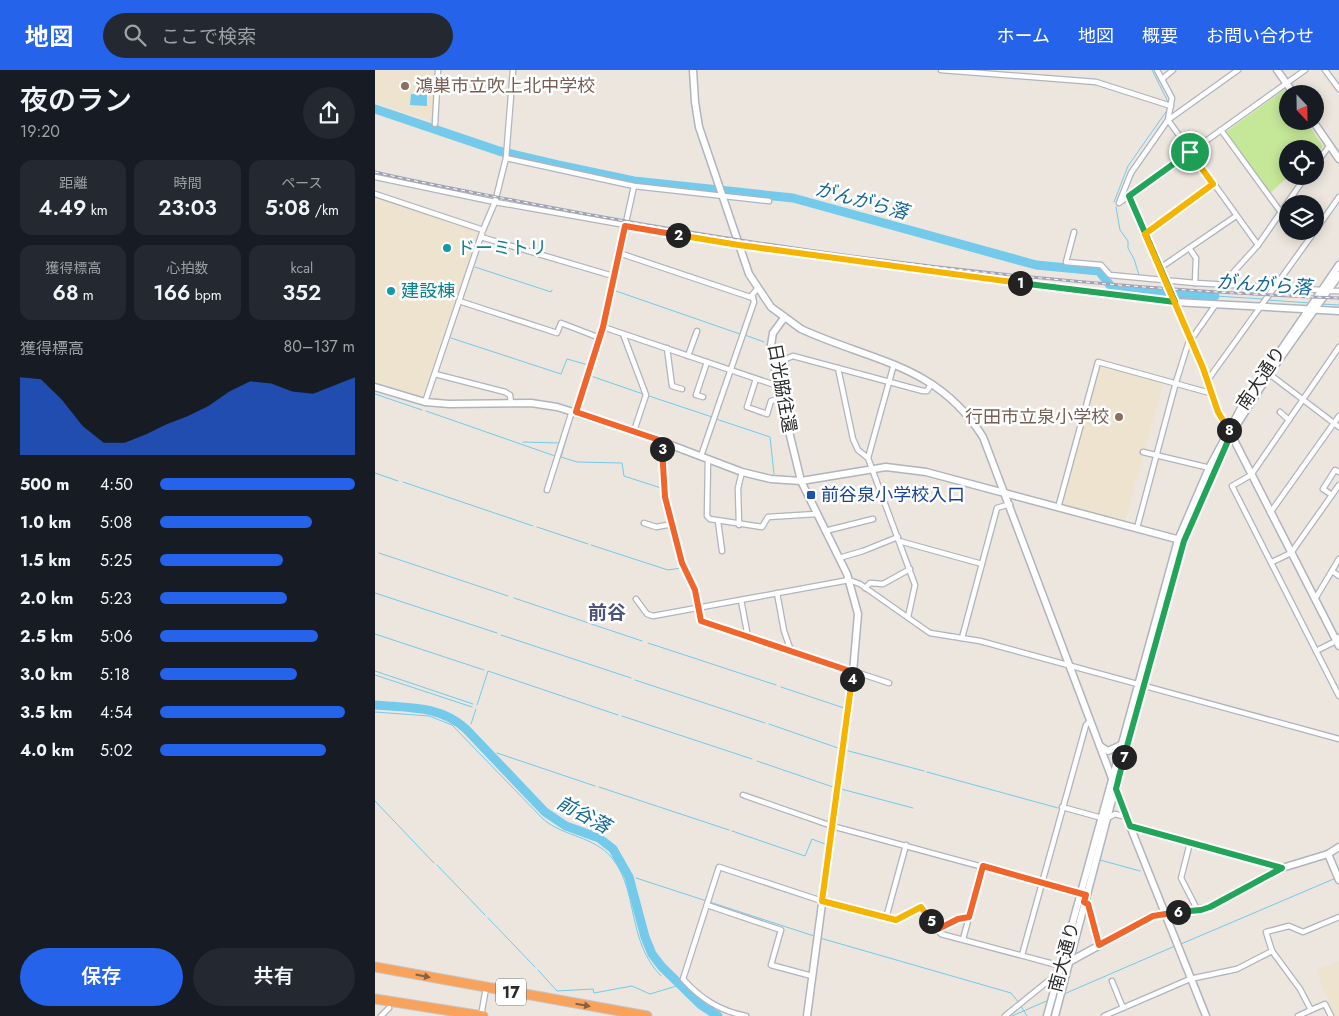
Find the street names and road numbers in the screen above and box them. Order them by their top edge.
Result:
street label: 日光脇往還 [761,341,803,435]
street label: 南大通り [1230,341,1292,415]
street label: 南大通り [1042,919,1086,995]
road number: 17 [496,979,526,1006]

